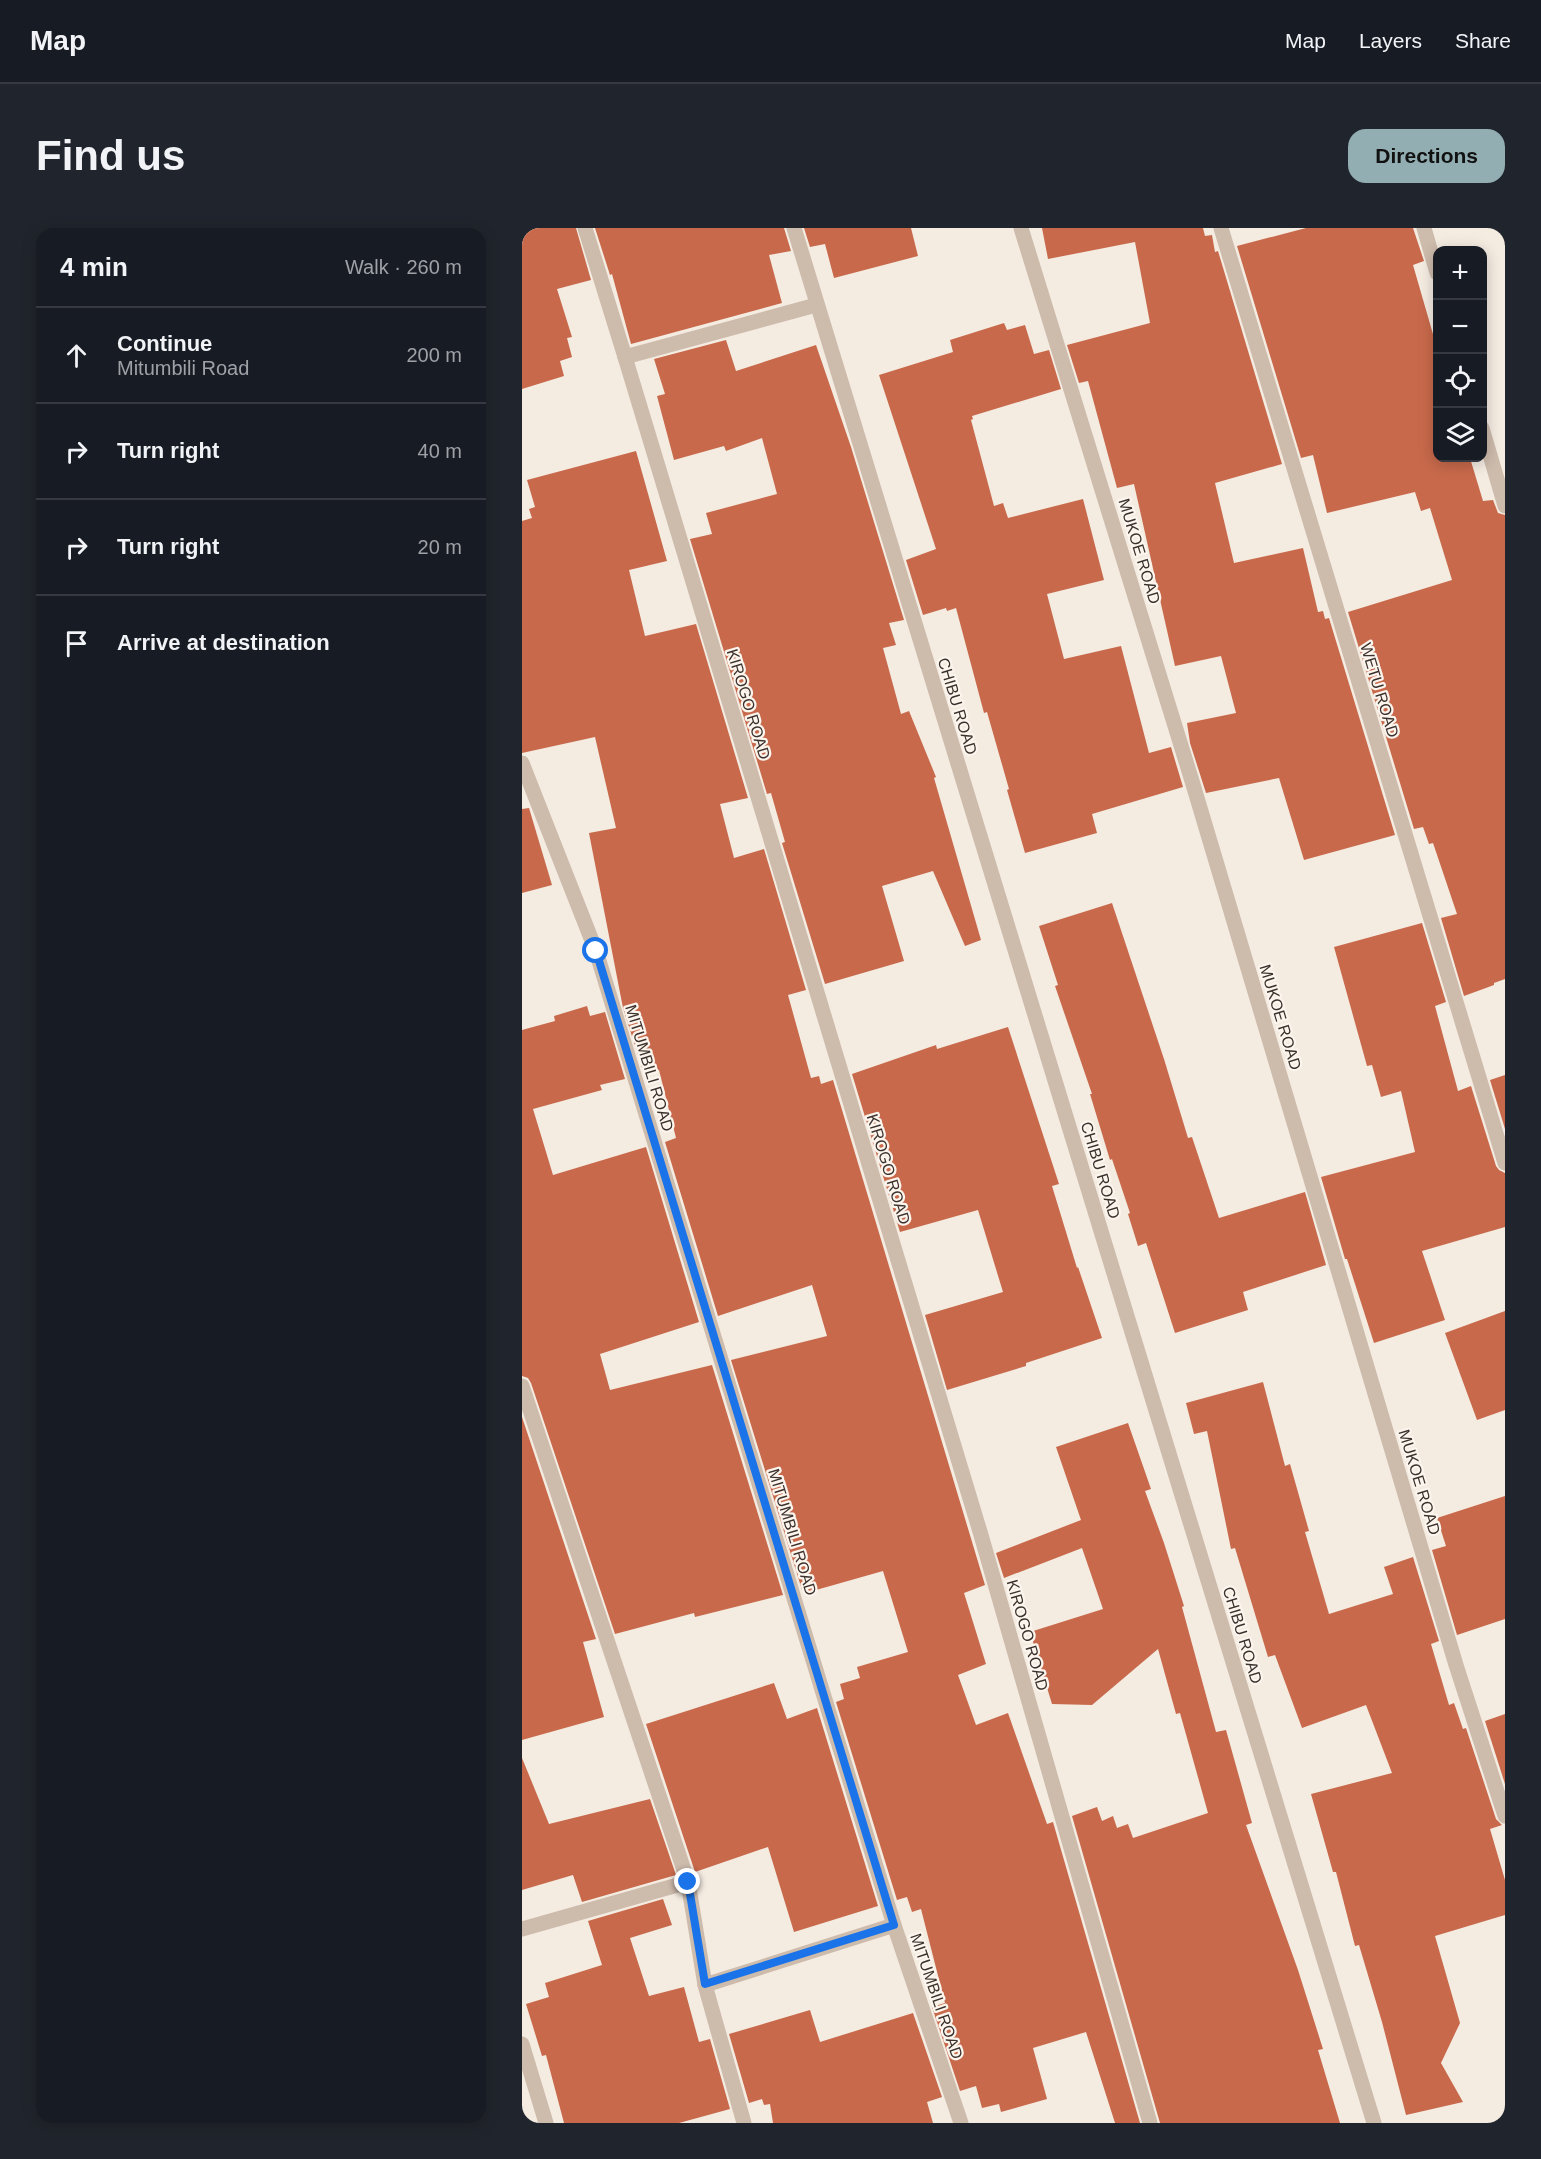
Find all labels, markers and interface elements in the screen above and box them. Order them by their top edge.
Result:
text: Map [30,25,86,56]
text: Map [1285,29,1326,52]
text: Layers [1359,29,1422,52]
text: Share [1455,29,1511,52]
button: Directions [1348,129,1505,183]
text: Find us [36,132,185,179]
map controls [1433,246,1487,462]
button: + [1433,246,1487,300]
text: 4 min [60,252,128,282]
text: Walk · 260 m [345,256,462,278]
button: − [1433,300,1487,354]
text: Continue [117,331,212,356]
icon: ahead [60,339,93,372]
text: 200 m [406,344,462,366]
button: locate [1433,354,1487,408]
text: Mitumbili Road [117,357,249,379]
button: layers [1433,408,1487,462]
icon: right [60,435,93,468]
text: Turn right [117,438,219,463]
text: 40 m [418,440,462,462]
street label: MUKOE ROAD [1115,496,1164,606]
icon: right [60,531,93,564]
text: Turn right [117,534,219,559]
text: 20 m [418,536,462,558]
icon: arrive [60,627,93,660]
text: Arrive at destination [117,630,330,655]
street label: WETU ROAD [1357,641,1402,739]
street label: KIROGO ROAD [724,647,773,761]
street label: CHIBU ROAD [935,656,980,757]
route start [582,937,608,963]
street label: MUKOE ROAD [1256,962,1305,1072]
street label: MITUMBILI ROAD [622,1003,677,1134]
street label: KIROGO ROAD [864,1112,913,1226]
street label: CHIBU ROAD [1078,1120,1123,1221]
street label: MUKOE ROAD [1395,1427,1444,1537]
street label: MITUMBILI ROAD [765,1467,820,1598]
street label: KIROGO ROAD [1004,1578,1051,1693]
street label: CHIBU ROAD [1220,1585,1265,1686]
route end [674,1868,700,1894]
street label: MITUMBILI ROAD [907,1931,966,2061]

